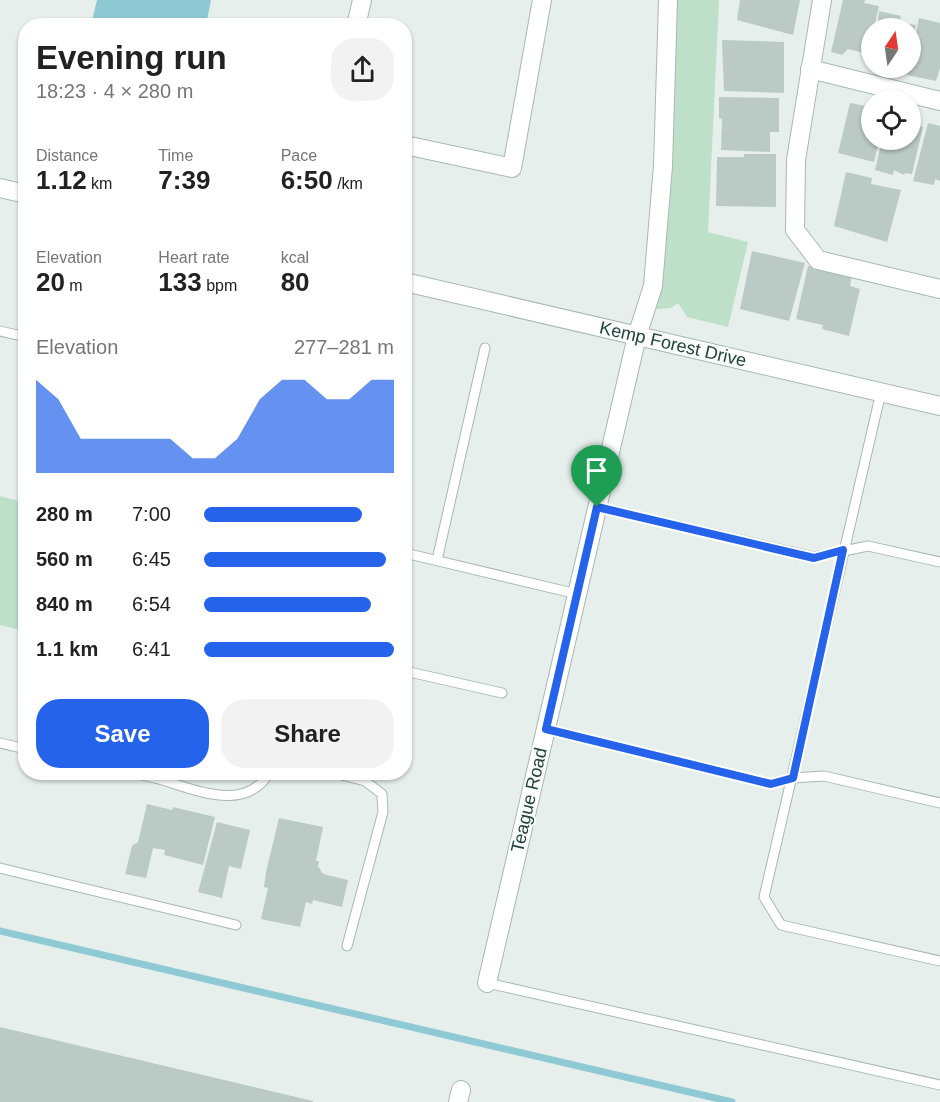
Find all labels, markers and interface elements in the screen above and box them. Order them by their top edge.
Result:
north arrow [861,18,921,78]
map controls [861,18,921,150]
button: share [331,38,394,101]
text: Evening run [36,39,227,76]
text: 18:23 · 4 × 280 m [36,80,193,102]
button: locate [861,90,921,150]
text: Distance [36,147,98,164]
text: Time [158,147,193,164]
text: Pace [281,147,317,164]
text: 1.12 [36,165,87,195]
text: 7:39 [158,165,210,195]
text: 6:50 [281,165,333,195]
text: km [87,175,112,192]
text: /km [333,175,363,192]
text: Elevation [36,249,102,266]
text: Heart rate [158,249,229,266]
text: kcal [281,249,309,266]
text: 20 [36,267,65,297]
text: 133 [158,267,202,297]
text: 80 [281,267,310,297]
text: m [65,277,83,294]
text: bpm [202,277,237,294]
street label: Kemp Forest Drive [598,317,748,371]
text: Elevation [36,336,118,358]
text: 277–281 m [294,336,394,358]
pin [571,445,622,507]
icon: arrive [580,454,613,487]
text: 280 m [36,503,93,525]
text: 7:00 [132,503,171,525]
text: 560 m [36,548,93,570]
text: 6:45 [132,548,171,570]
text: 840 m [36,593,93,615]
text: 6:54 [132,593,171,615]
text: 1.1 km [36,638,98,660]
text: 6:41 [132,638,171,660]
button: Save [36,699,209,768]
button: Share [221,699,394,768]
street label: Teague Road [507,746,551,854]

